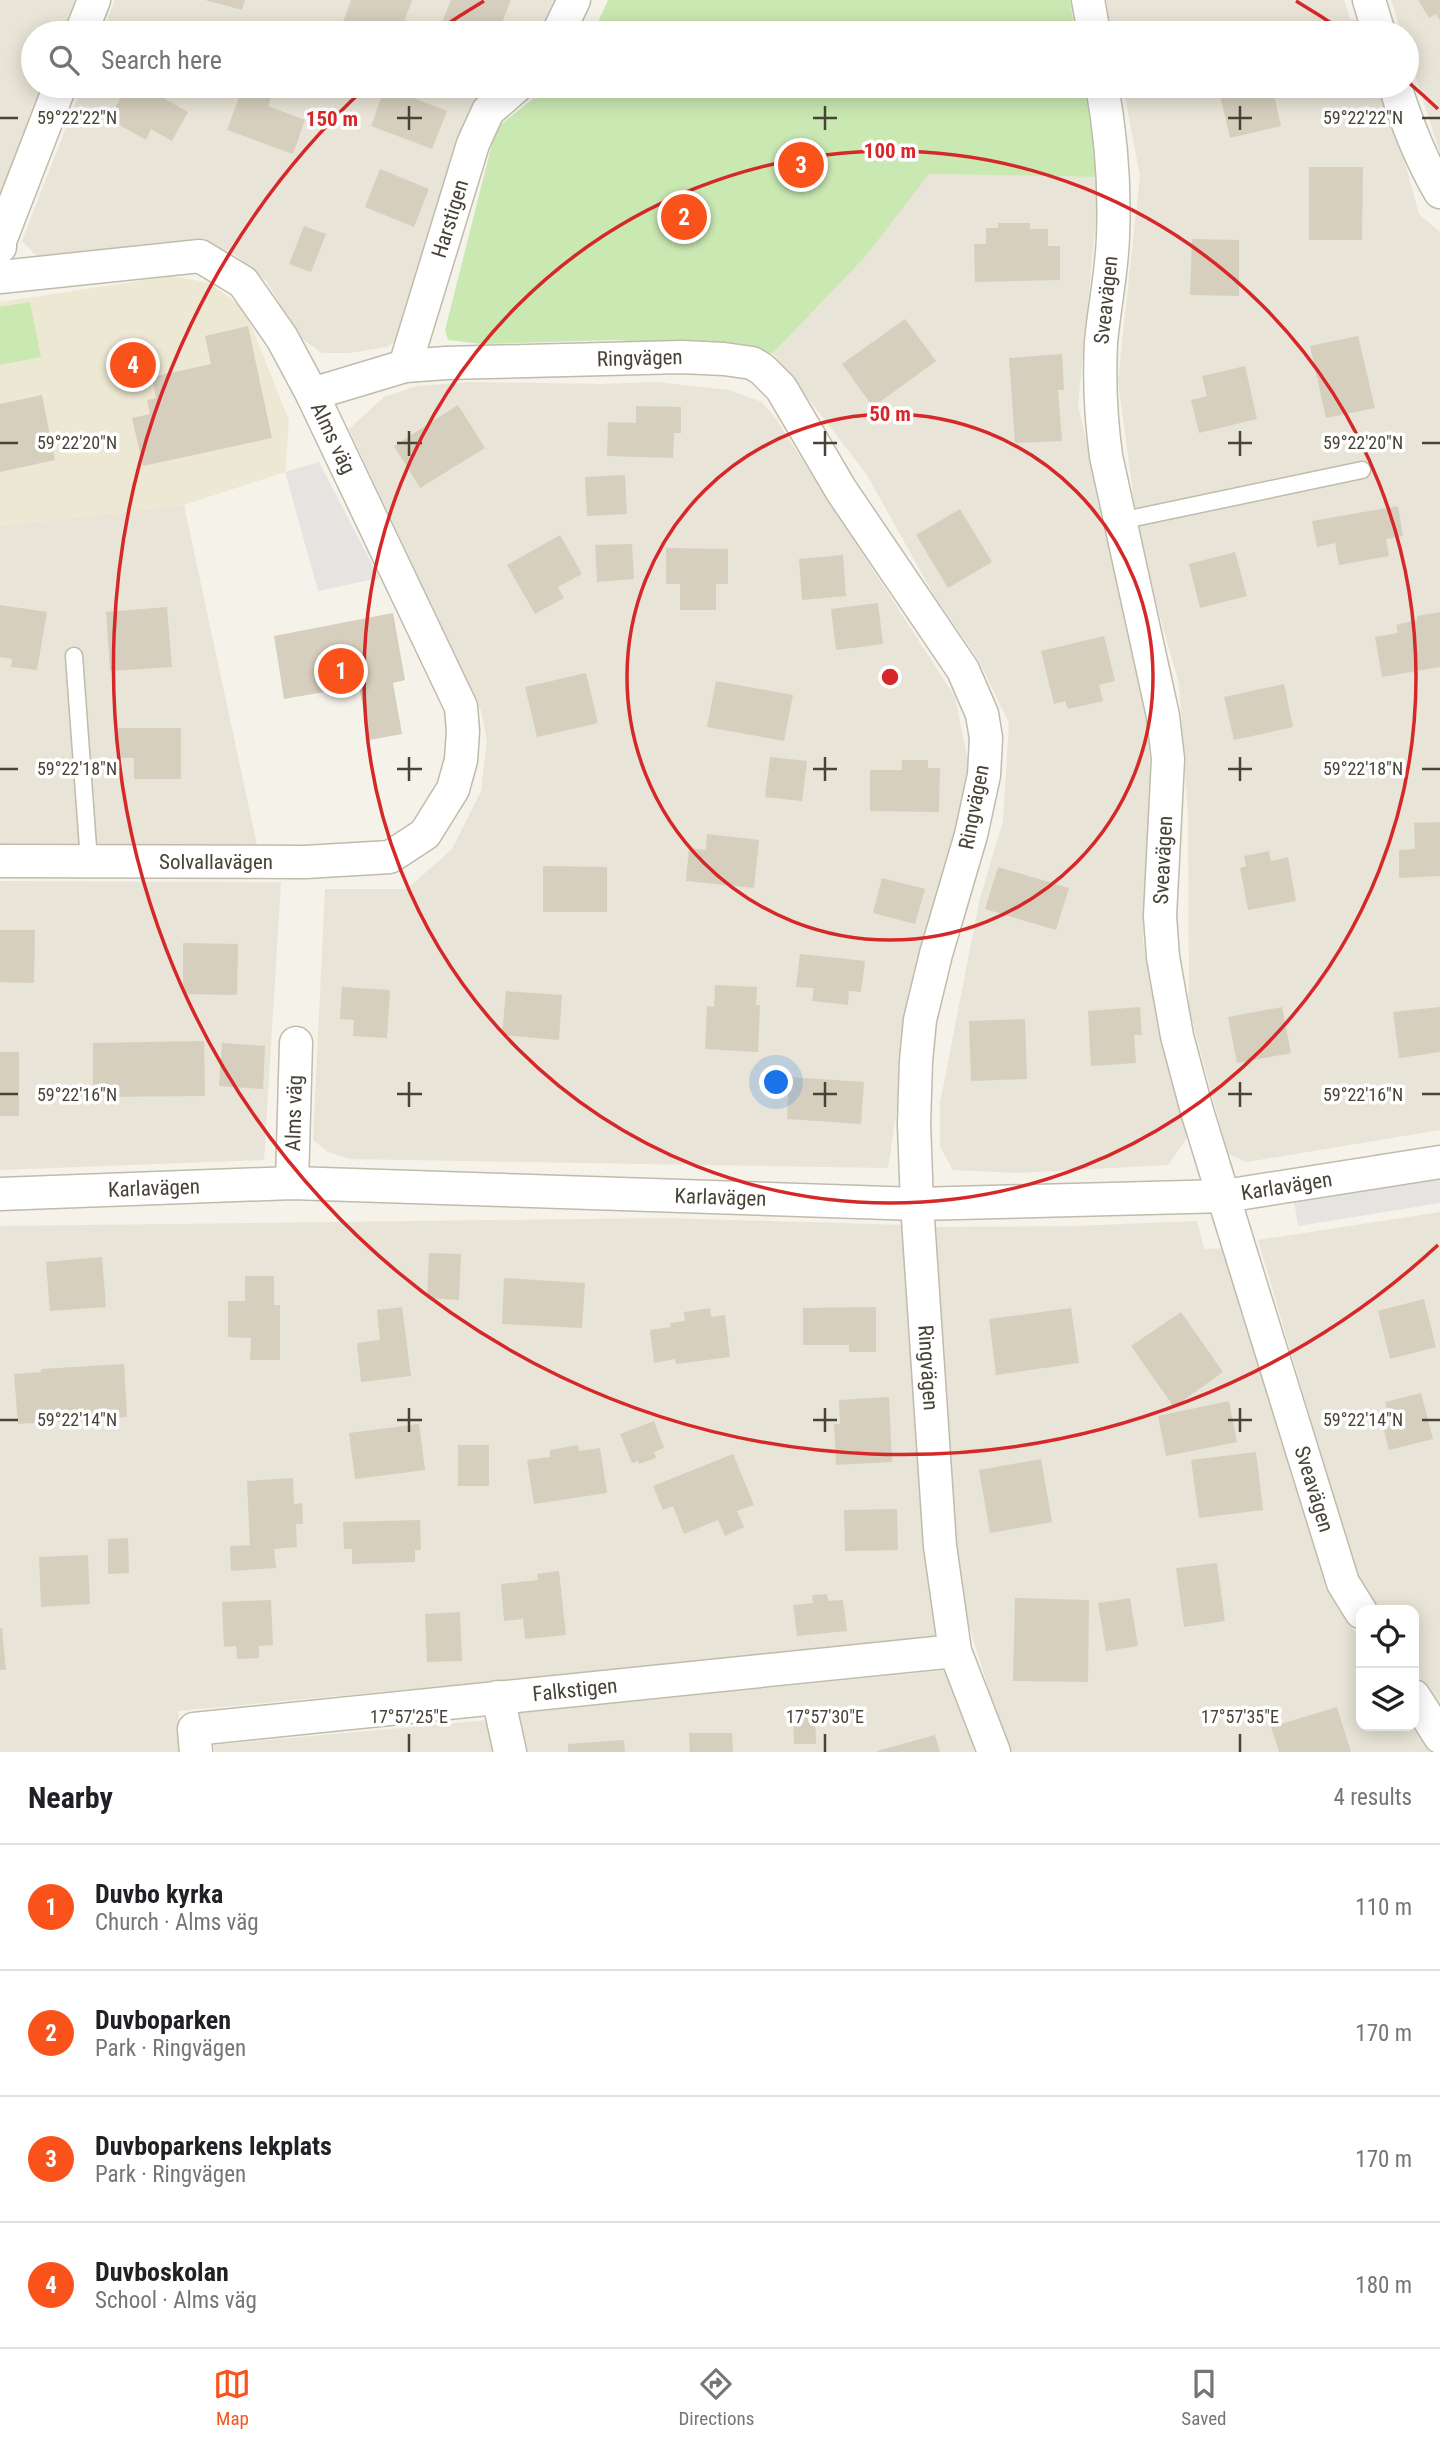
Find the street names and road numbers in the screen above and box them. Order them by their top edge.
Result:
street label: Harstigen [427,177,473,261]
street label: Sveavägen [1089,255,1123,345]
street label: Ringvägen [597,345,683,371]
street label: Alms väg [306,398,360,478]
street label: Ringvägen [954,763,994,851]
street label: Sveavägen [1149,815,1177,905]
street label: Solvallavägen [159,850,273,874]
street label: Alms väg [281,1074,307,1152]
street label: Karlavägen [1239,1167,1334,1205]
street label: Karlavägen [107,1174,200,1202]
street label: Karlavägen [674,1184,767,1211]
street label: Ringvägen [913,1324,943,1411]
street label: Sveavägen [1289,1443,1339,1535]
street label: Falkstigen [531,1674,618,1706]

